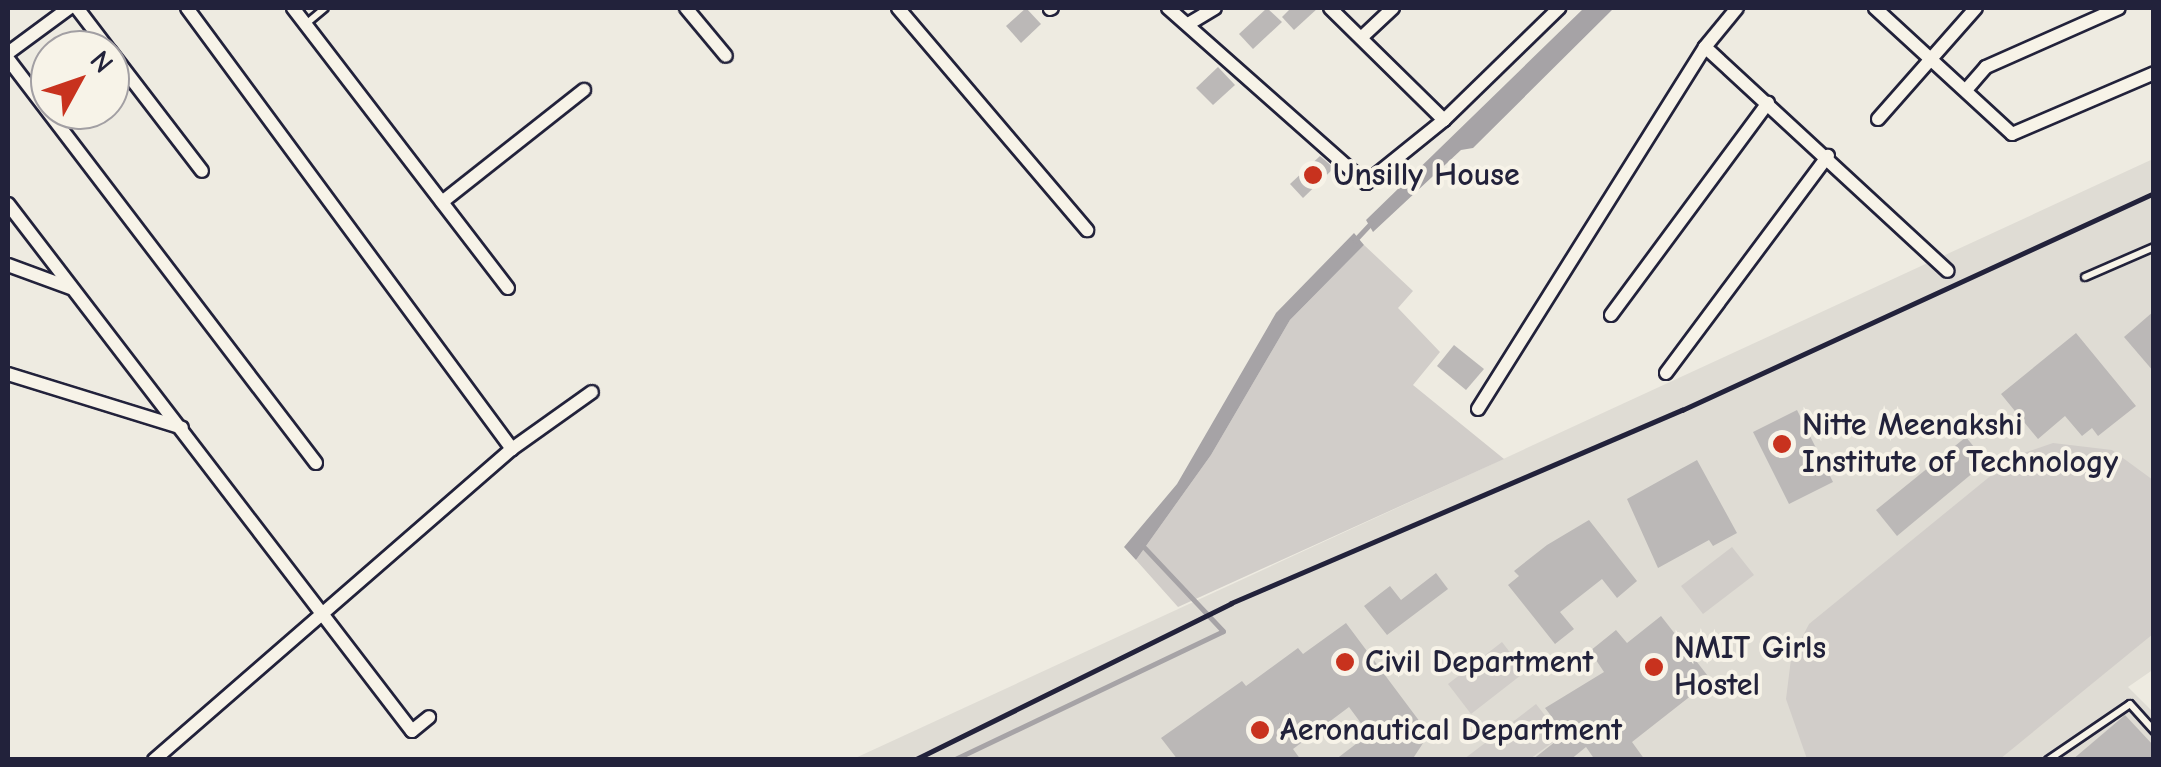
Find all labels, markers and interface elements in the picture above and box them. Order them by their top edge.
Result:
north arrow [30,30,130,130]
text: N [83,45,120,79]
place label: Unsilly House [1333,156,1520,194]
marker: Unsilly House [1302,164,1324,186]
place label: Nitte Meenakshi Institute of Technology [1802,407,2118,482]
marker: Nitte Meenakshi Institute of Technology [1771,433,1793,455]
place label: NMIT Girls Hostel [1674,630,1826,705]
place label: Civil Department [1365,643,1593,681]
marker: Civil Department [1334,651,1356,673]
marker: NMIT Girls Hostel [1643,656,1665,678]
place label: Aeronautical Department [1280,711,1622,749]
marker: Aeronautical Department [1249,719,1271,741]

